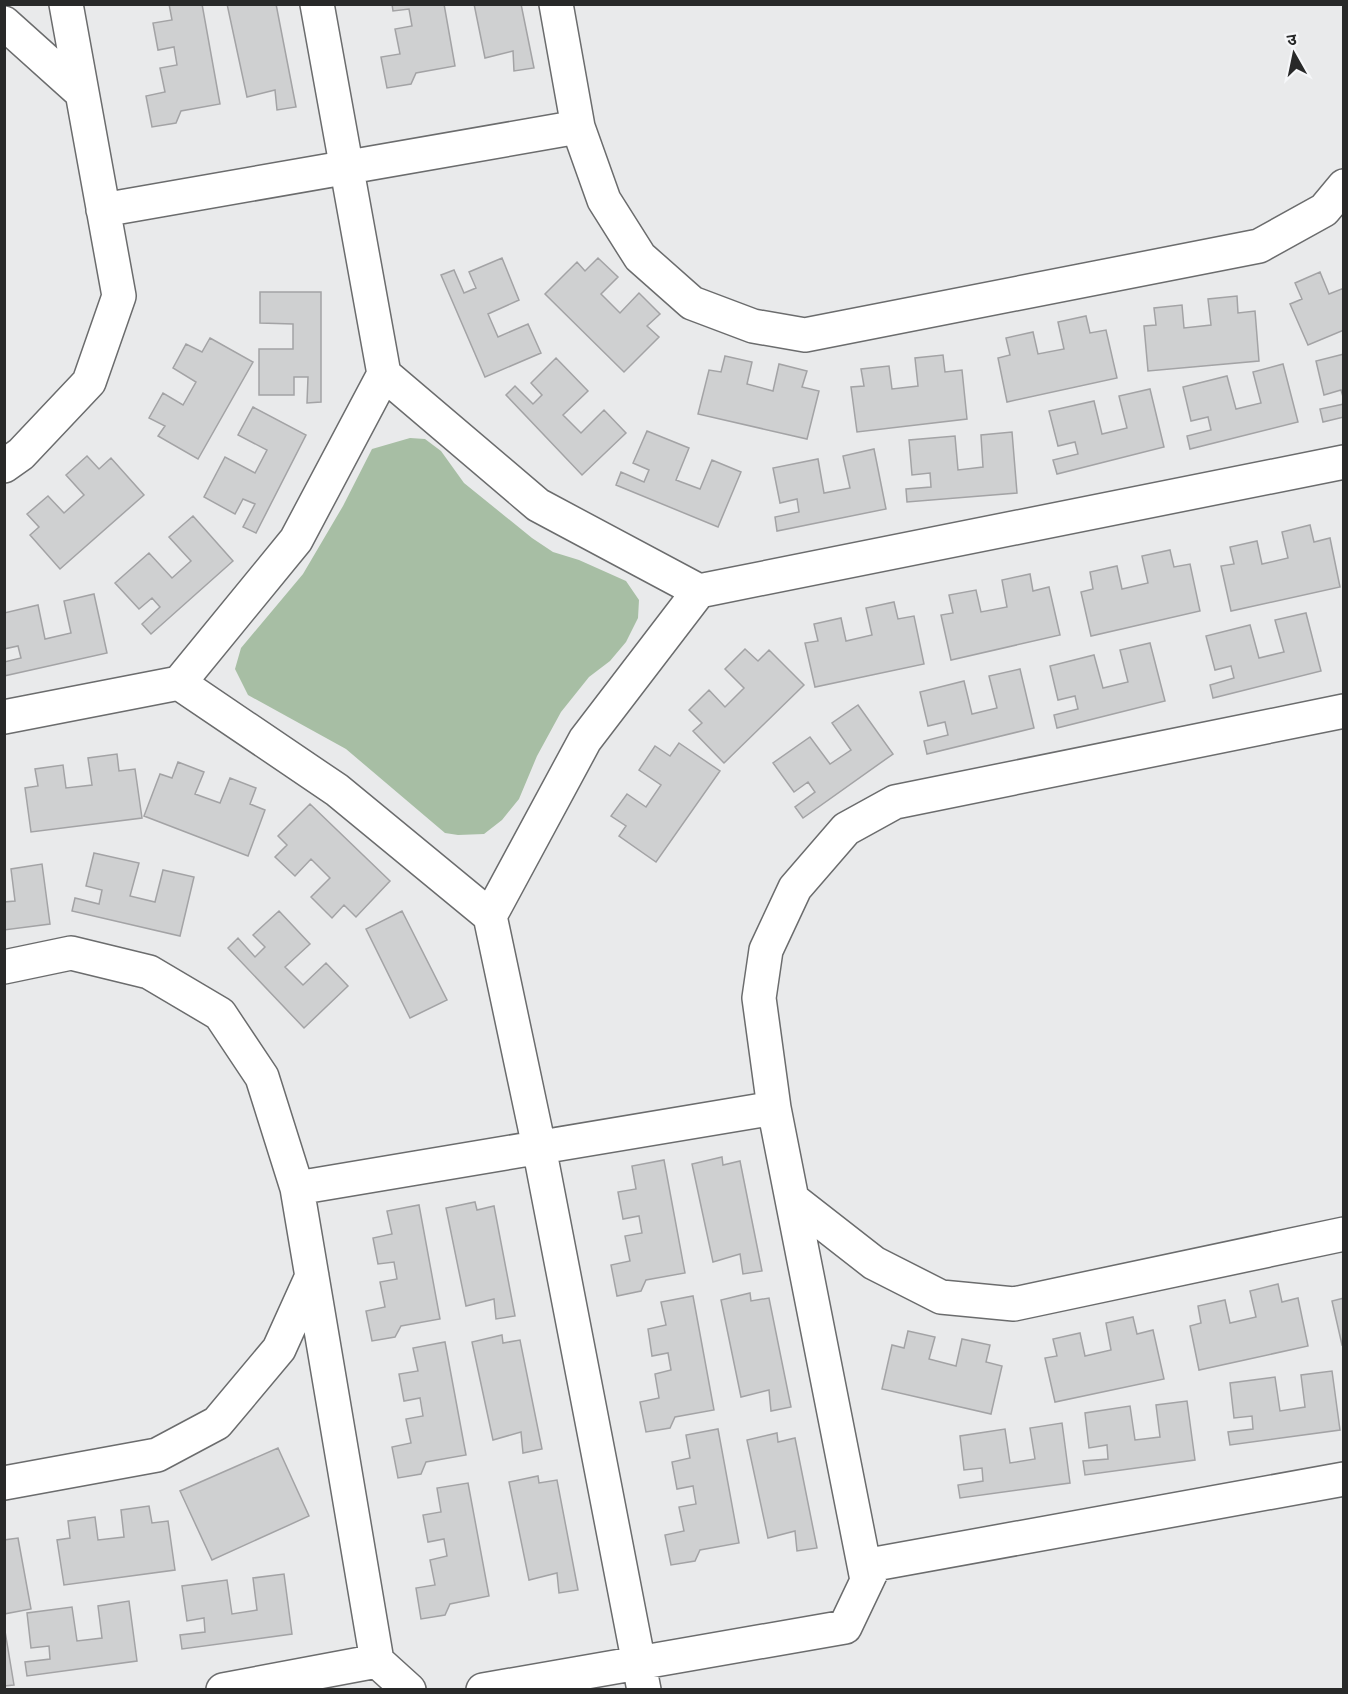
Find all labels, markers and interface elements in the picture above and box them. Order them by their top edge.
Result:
north arrow [1264,24,1324,84]
text: उ [1285,28,1298,50]

